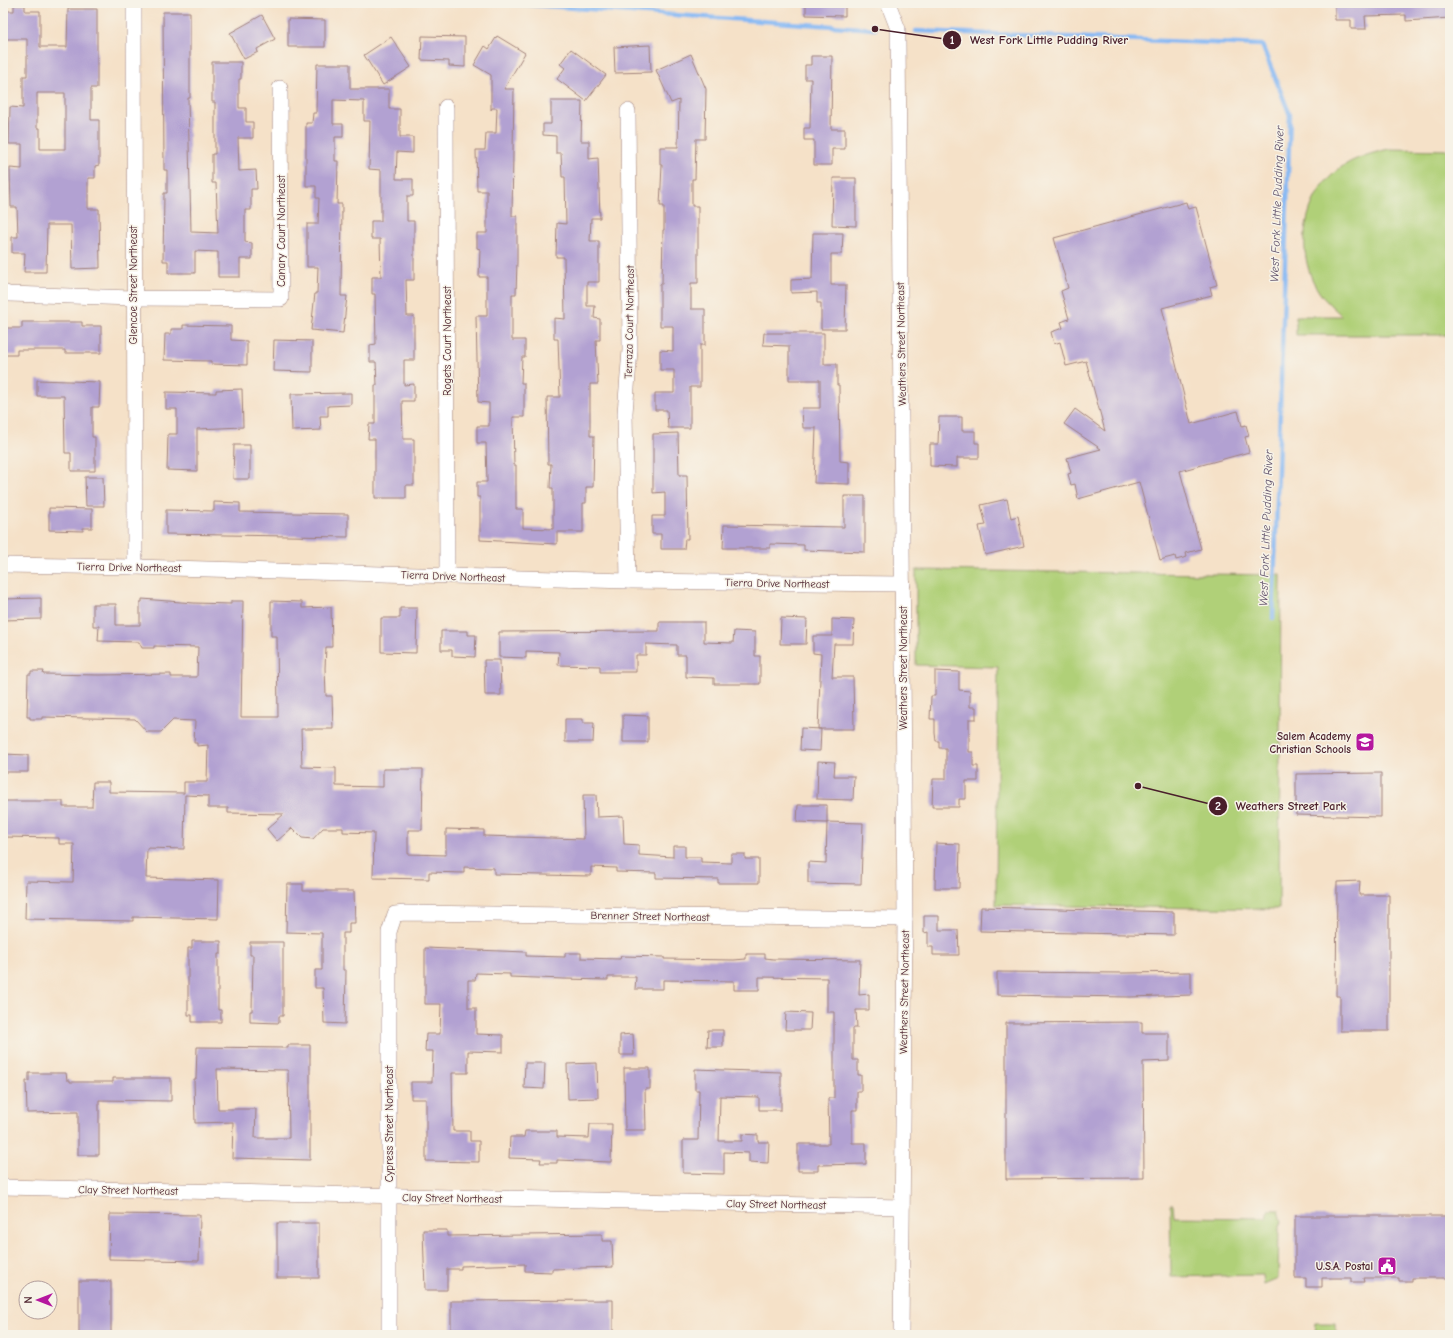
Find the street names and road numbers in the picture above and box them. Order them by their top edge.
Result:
street label: Canary Court Northeast [275,174,288,287]
street label: Glencoe Street Northeast [127,225,140,344]
street label: Terraza Court Northeast [622,264,637,379]
street label: Weathers Street Northeast [894,281,909,406]
street label: Rogets Court Northeast [441,285,454,396]
street label: Tierra Drive Northeast [77,560,182,575]
street label: Tierra Drive Northeast [401,568,506,585]
street label: Tierra Drive Northeast [725,576,830,591]
street label: Weathers Street Northeast [897,605,910,730]
street label: Brenner Street Northeast [590,909,710,924]
street label: Weathers Street Northeast [897,929,912,1054]
street label: Cypress Street Northeast [383,1065,396,1182]
street label: Clay Street Northeast [78,1183,179,1198]
street label: Clay Street Northeast [402,1191,503,1206]
street label: Clay Street Northeast [726,1197,827,1212]

